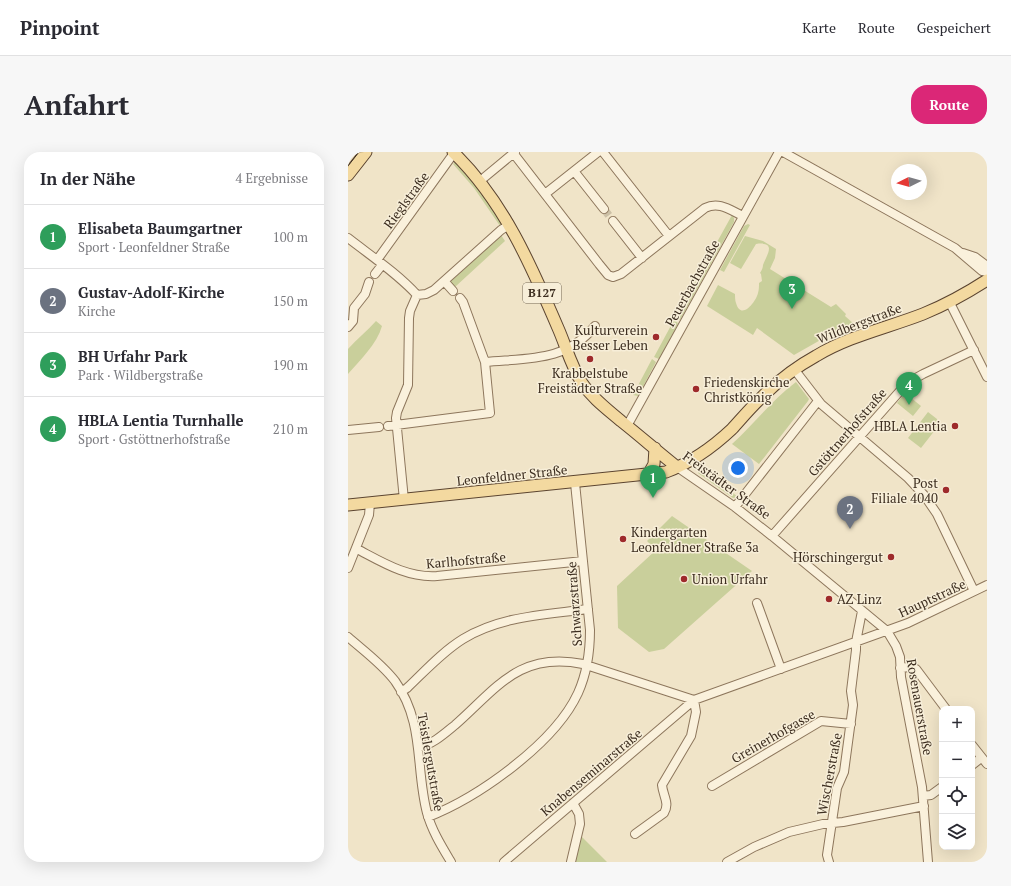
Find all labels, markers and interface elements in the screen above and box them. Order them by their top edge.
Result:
text: Pinpoint [20,15,100,40]
text: Karte [802,18,836,37]
text: Route [858,18,895,37]
text: Gespeichert [917,18,991,37]
button: Route [911,85,987,124]
text: Anfahrt [24,86,130,123]
north arrow [891,164,927,200]
text: In der Nähe [40,167,135,190]
street label: Rieglstraße [379,168,433,232]
text: 4 Ergebnisse [235,169,308,187]
text: Elisabeta Baumgartner [78,218,242,238]
text: 1 [49,228,57,246]
text: 100 m [273,228,308,246]
street label: Peuerbachstraße [661,236,723,330]
text: Sport · Leonfeldner Straße [78,238,230,256]
pin: 3 [779,276,805,309]
text: Gustav-Adolf-Kirche [78,282,225,302]
road number: B127 [523,283,561,303]
text: 2 [49,292,57,310]
text: 150 m [273,292,308,310]
street label: Wildbergstraße [814,299,904,347]
text: Kirche [78,302,116,320]
place label: Kulturverein Besser Leben [572,321,648,354]
marker: Kulturverein Besser Leben [651,332,661,342]
text: BH Urfahr Park [78,346,188,366]
marker: Krabbelstube Freistädter Straße [585,354,595,364]
text: 3 [49,356,57,374]
text: 190 m [273,356,308,374]
place label: Krabbelstube Freistädter Straße [538,364,642,397]
text: Park · Wildbergstraße [78,366,203,384]
pin: 4 [896,372,922,405]
place label: Friedenskirche Christkönig [704,373,789,406]
marker: Friedenskirche Christkönig [691,384,701,394]
street label: Gstöttnerhofstraße [804,384,890,480]
text: HBLA Lentia Turnhalle [78,410,244,430]
place label: HBLA Lentia [874,417,947,435]
text: 4 [49,420,57,438]
text: 210 m [273,420,308,438]
marker: HBLA Lentia [950,421,960,431]
text: Sport · Gstöttnerhofstraße [78,430,230,448]
street label: Freistädter Straße [679,447,775,523]
your location [728,458,748,478]
street label: Leonfeldner Straße [456,460,568,490]
pin: 1 [640,465,666,498]
place label: Post Filiale 4040 [871,474,938,507]
marker: Post Filiale 4040 [941,485,951,495]
pin: 2 [837,496,863,529]
place label: Kindergarten Leonfeldner Straße 3a [631,523,759,556]
marker: Kindergarten Leonfeldner Straße 3a [618,534,628,544]
street label: Karlhofstraße [425,548,507,572]
place label: Hörschingergut [793,548,883,566]
marker: Hörschingergut [886,552,896,562]
street label: Schwarzstraße [562,561,586,647]
place label: Union Urfahr [692,570,768,588]
marker: Union Urfahr [679,574,689,584]
street label: Hauptstraße [895,575,969,621]
place label: AZ Linz [837,590,882,608]
marker: AZ Linz [824,594,834,604]
street label: Rosenauerstraße [903,657,937,757]
street label: Greinerhofgasse [728,705,818,767]
map controls [939,706,975,850]
button: + [939,706,975,742]
street label: Teistlergutstraße [413,711,449,813]
street label: Knabenseminarstraße [536,724,646,820]
street label: Wischerstraße [812,731,846,817]
button: − [939,742,975,778]
button: locate [939,778,975,814]
button: layers [939,814,975,850]

